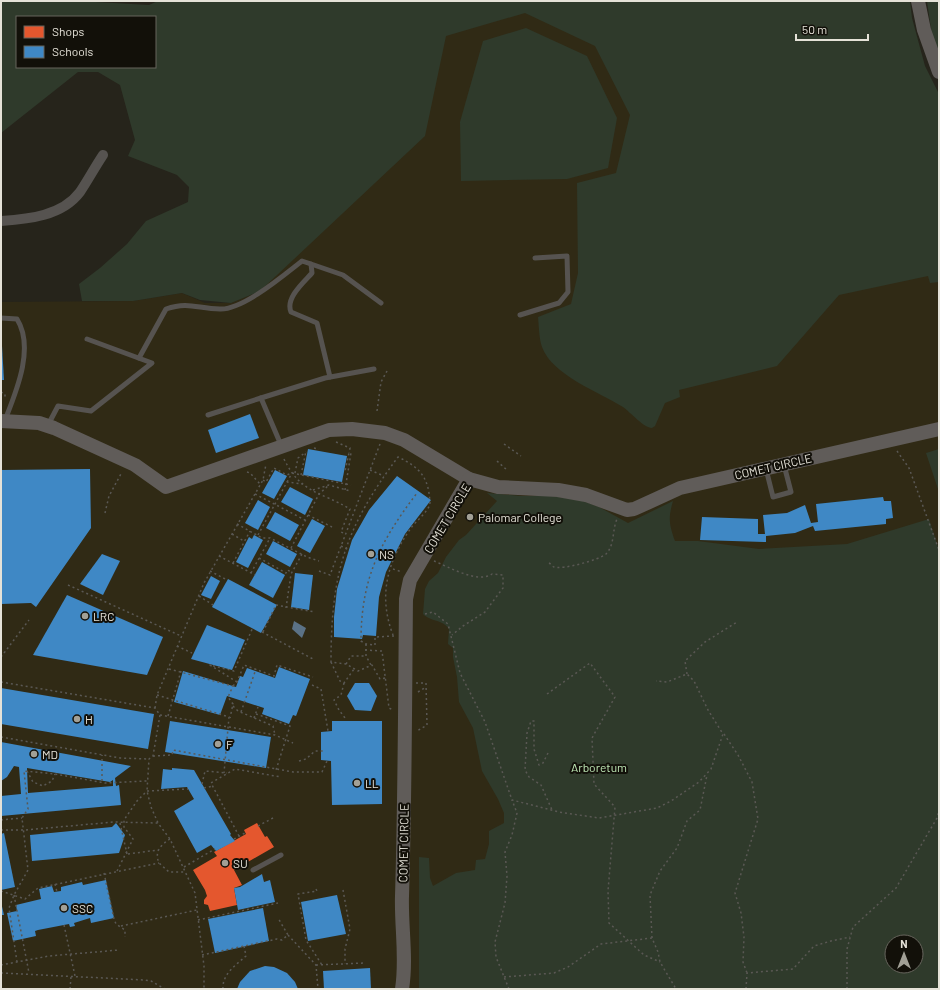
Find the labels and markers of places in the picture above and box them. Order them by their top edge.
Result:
place label: Palomar College [478,510,562,524]
marker: Palomar College [465,512,475,522]
place label: NS [379,547,394,561]
marker: NS [366,549,376,559]
place label: LRC [93,609,114,623]
marker: LRC [80,611,90,621]
place label: H [85,712,93,726]
marker: H [72,714,82,724]
place label: F [226,737,233,751]
marker: F [213,739,223,749]
place label: MD [42,747,58,761]
marker: MD [29,749,39,759]
place label: LL [365,776,379,790]
marker: LL [352,778,362,788]
place label: SU [233,856,248,870]
marker: SU [220,858,230,868]
place label: SSC [72,901,93,915]
marker: SSC [59,903,69,913]

